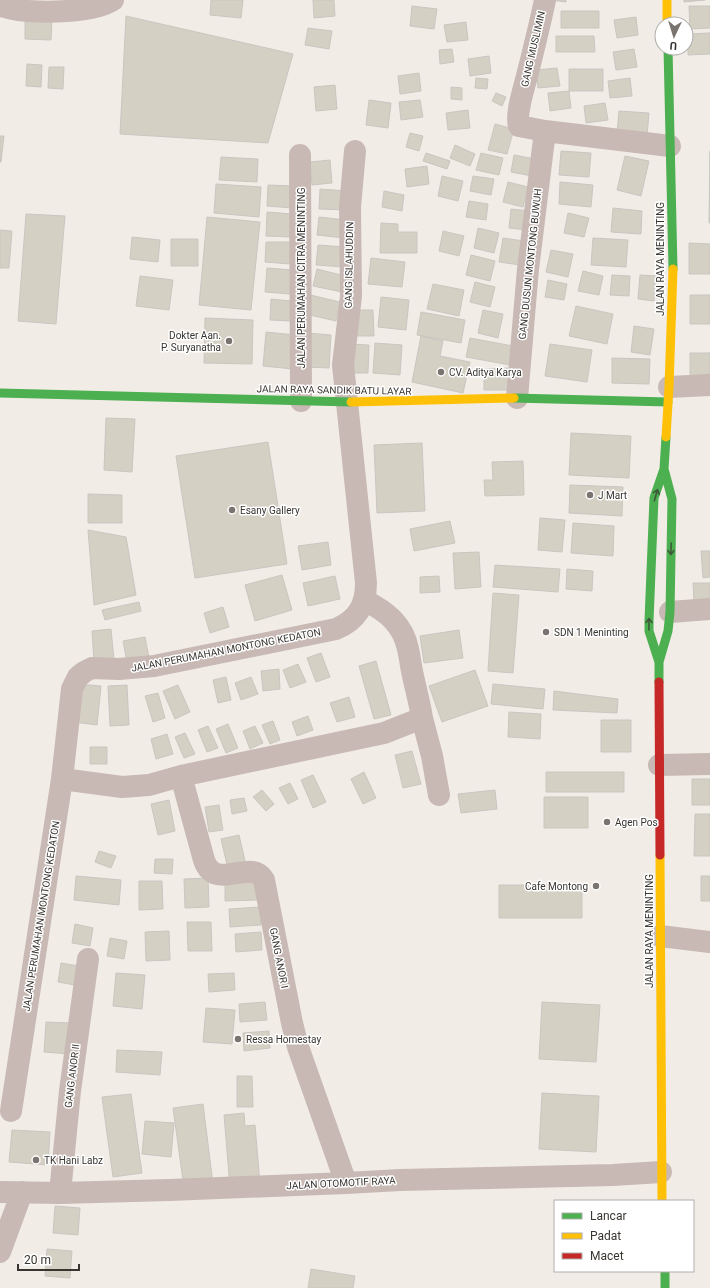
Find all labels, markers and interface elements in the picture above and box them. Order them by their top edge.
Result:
street label: GANG MUSLIMIN [519,10,547,88]
north arrow [654,16,694,56]
text: U [669,39,677,52]
street label: JALAN PERUMAHAN CITRA MENINTING [296,187,307,369]
street label: GANG DUSUN MONTONG BUWUH [517,188,543,340]
street label: JALAN RAYA MENINTING [655,202,666,316]
street label: GANG ISLAHUDDIN [343,221,355,309]
place label: Dokter Aan. P. Suryanatha [161,330,221,353]
marker: Dokter Aan. P. Suryanatha [224,336,234,346]
marker: CV. Aditya Karya [436,367,446,377]
place label: CV. Aditya Karya [449,367,522,378]
street label: JALAN RAYA SANDIK BATU LAYAR [257,383,411,397]
one-way arrow [652,488,660,501]
marker: J Mart [585,490,595,500]
place label: J Mart [598,490,627,501]
marker: Esany Gallery [227,505,237,515]
place label: Esany Gallery [240,505,300,516]
one-way arrow [667,542,675,555]
one-way arrow [645,618,653,631]
street label: JALAN PERUMAHAN MONTONG KEDATON [130,626,322,674]
marker: SDN 1 Meninting [541,627,551,637]
place label: SDN 1 Meninting [554,627,629,638]
marker: Agen Pos [602,817,612,827]
place label: Agen Pos [615,817,658,828]
street label: JALAN PERUMAHAN MONTONG KEDATON [20,820,62,1012]
street label: JALAN RAYA MENINTING [644,874,655,988]
place label: Cafe Montong [525,881,588,892]
marker: Cafe Montong [591,881,601,891]
street label: GANG ANOR I [268,927,290,989]
marker: Ressa Homestay [233,1034,243,1044]
place label: Ressa Homestay [246,1034,321,1045]
street label: GANG ANOR II [63,1043,81,1109]
marker: TK Hani Labz [31,1155,41,1165]
place label: TK Hani Labz [44,1155,103,1166]
street label: JALAN OTOMOTIF RAYA [286,1175,396,1191]
legend [554,1200,694,1272]
text: Lancar [590,1209,627,1223]
text: Padat [590,1229,621,1243]
scale bar [18,1246,79,1272]
text: Macet [590,1249,624,1263]
text: 20 m [24,1253,51,1267]

